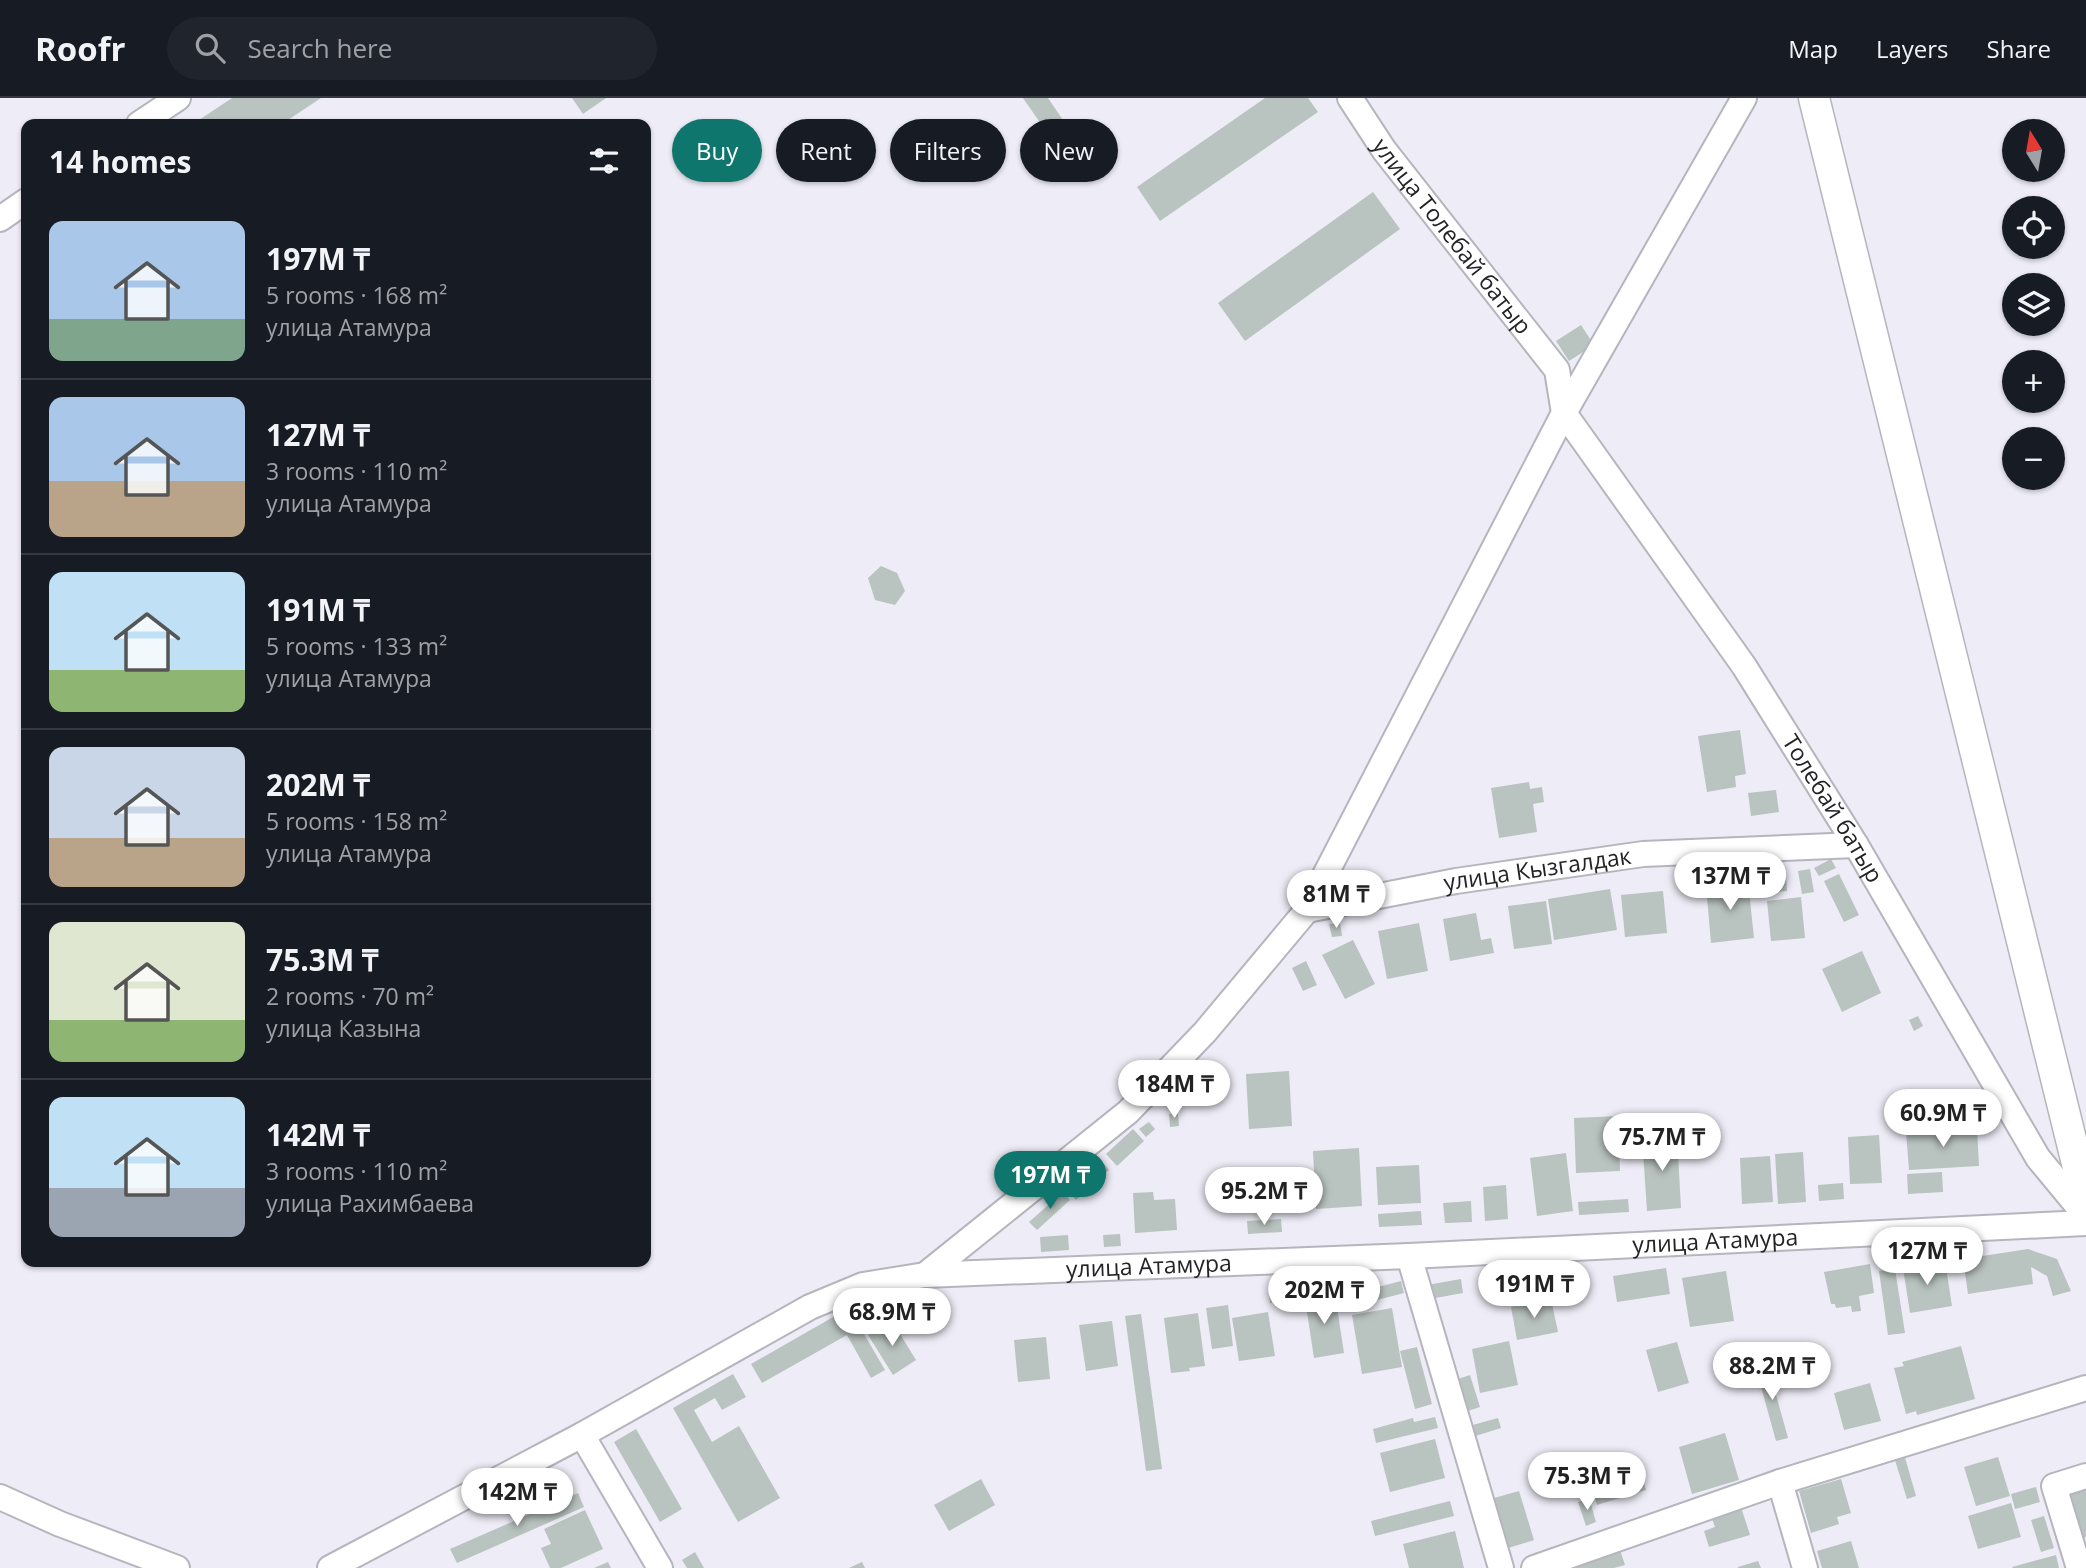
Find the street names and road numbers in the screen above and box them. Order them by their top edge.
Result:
street label: улица Толебай батыр [1366,132,1540,340]
street label: Толебай батыр [1776,728,1891,888]
street label: улица Кызгалдак [1441,839,1633,898]
street label: улица Атамура [1632,1220,1799,1260]
street label: улица Атамура [1065,1246,1232,1284]

